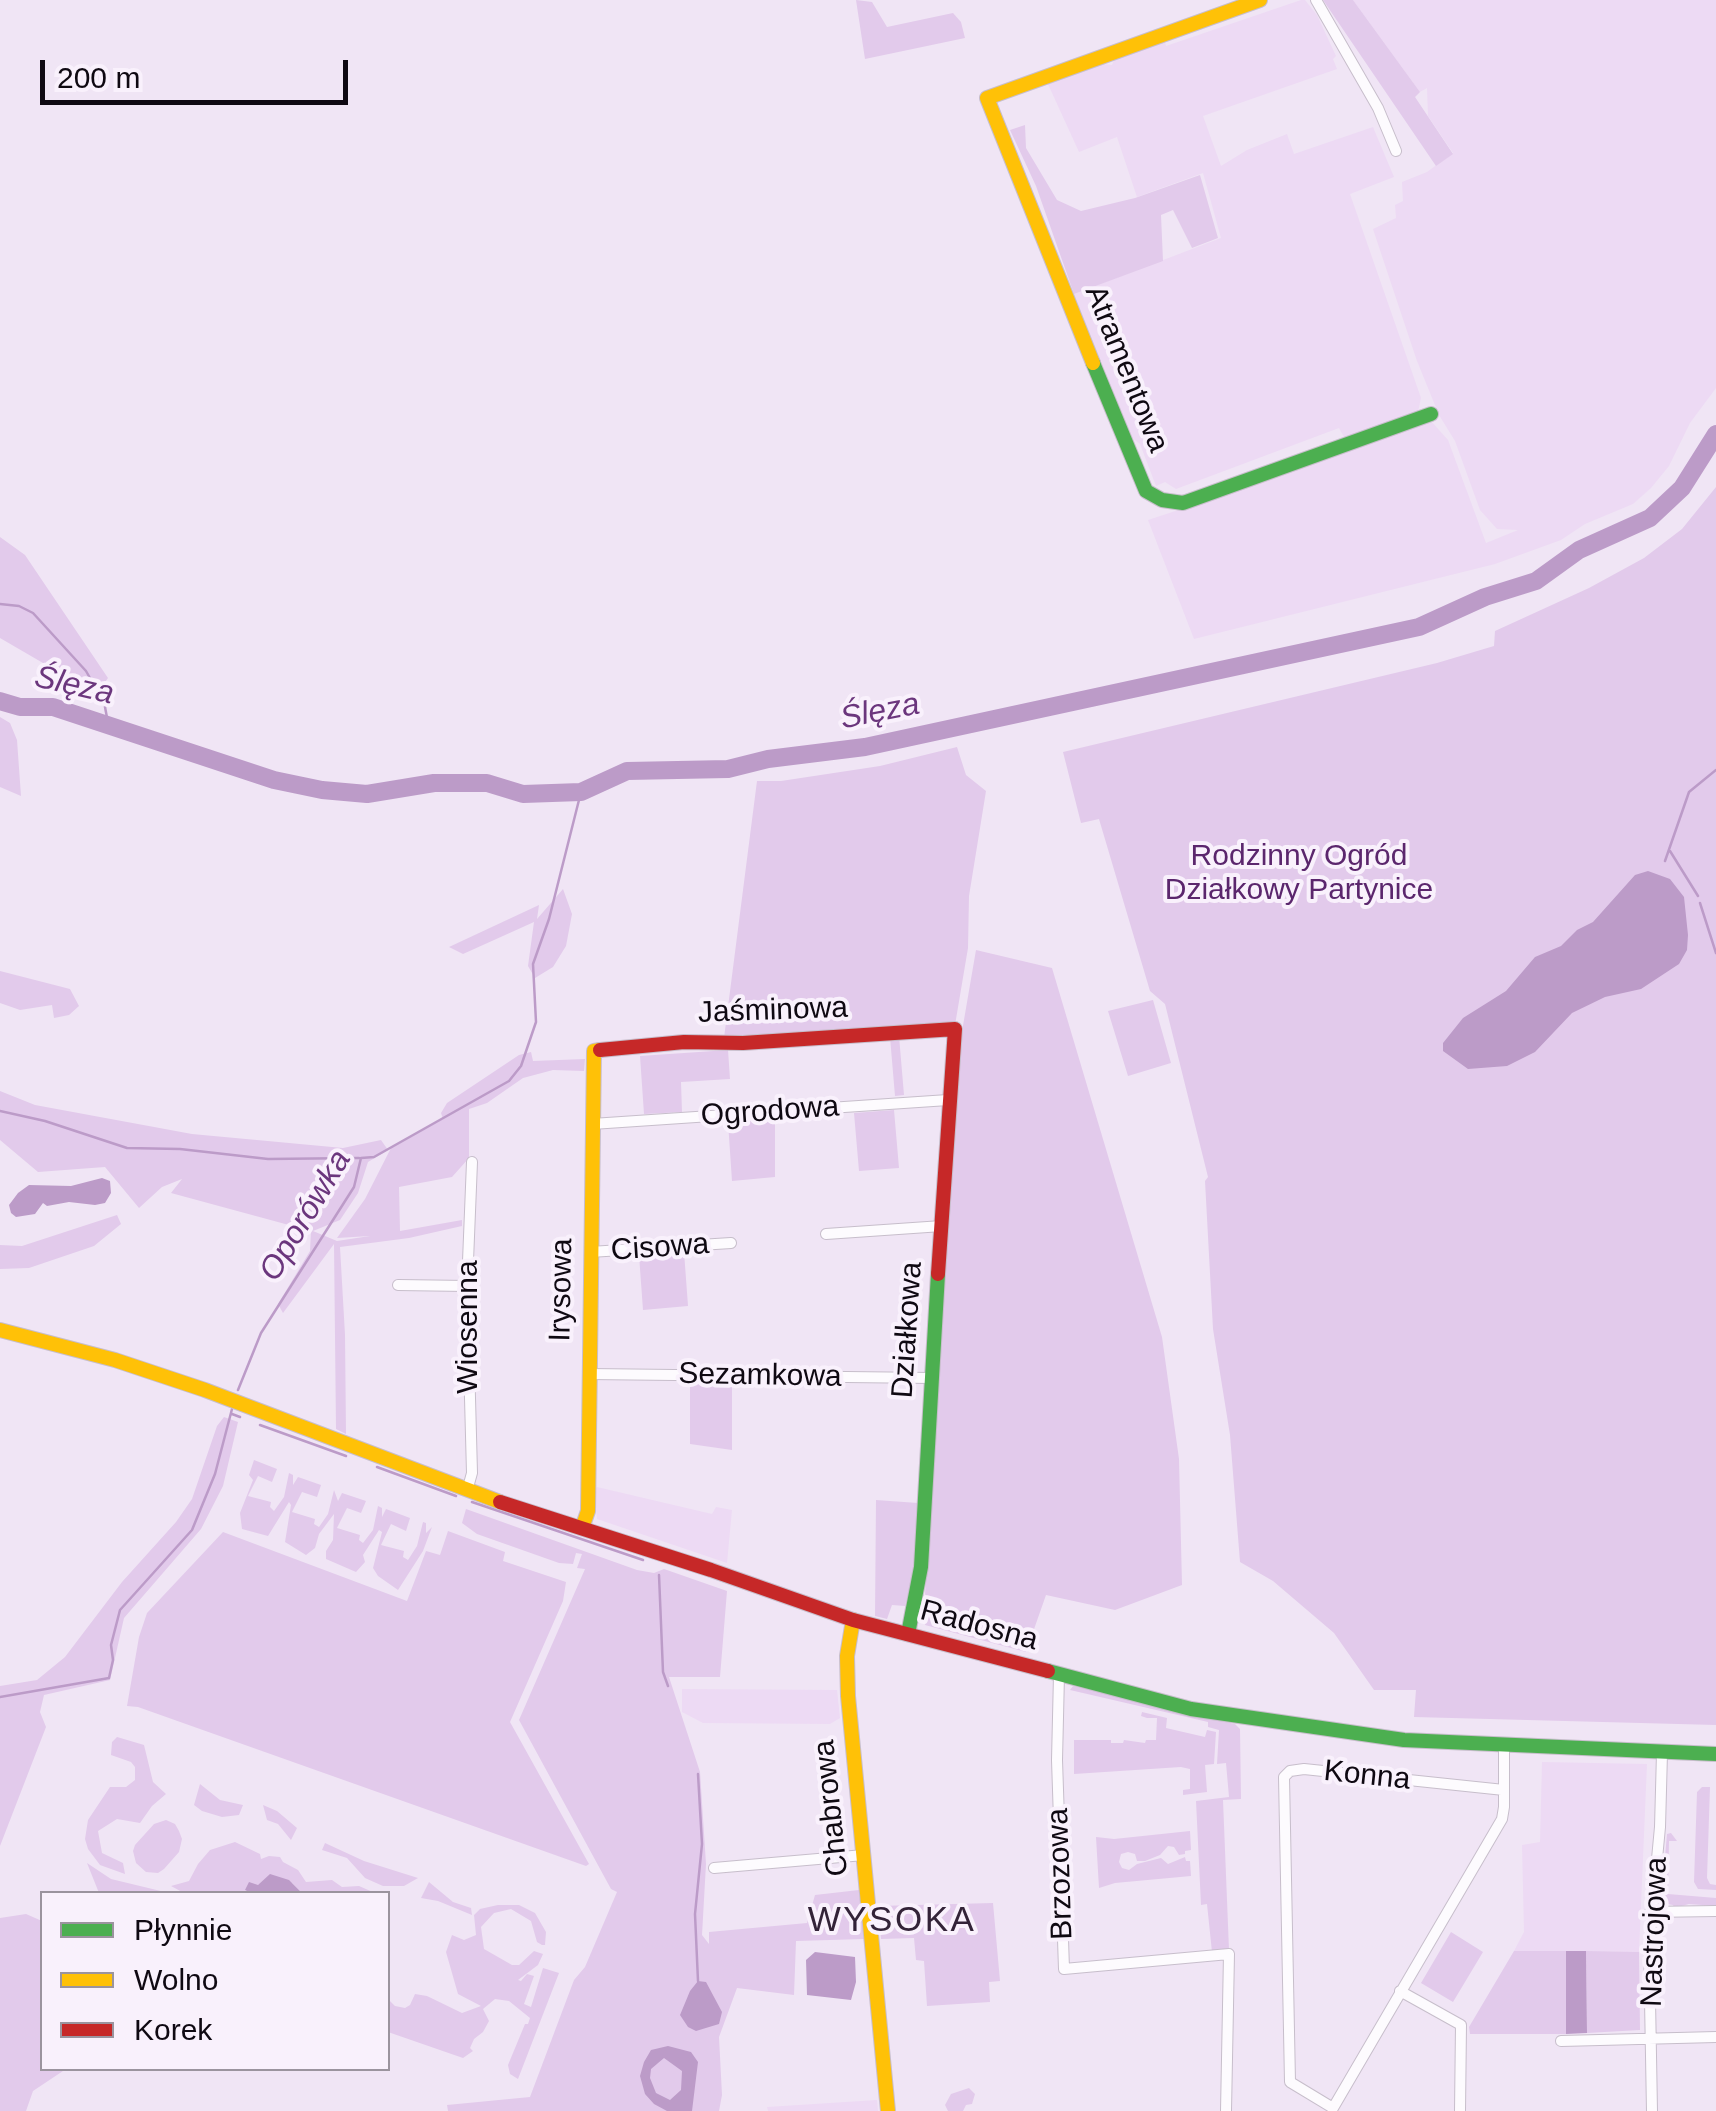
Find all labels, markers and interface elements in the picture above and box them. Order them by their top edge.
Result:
scale bar [45,40,352,102]
text: 200 m [57,61,140,94]
street label: Atramentowa [1076,280,1176,458]
water label: Ślęza [31,658,117,714]
water label: Ślęza [837,686,923,738]
park label: Rodzinny Ogród Działkowy Partynice [1165,839,1433,910]
street label: Jaśminowa [697,990,849,1032]
street label: Ogrodowa [700,1089,840,1135]
water label: Oporówka [252,1144,360,1288]
street label: Cisowa [610,1227,710,1269]
street label: Irysowa [543,1238,581,1342]
street label: Wiosenna [451,1260,487,1394]
street label: Działkowa [885,1261,931,1399]
street label: Sezamkowa [678,1357,842,1395]
street label: Radosna [916,1593,1042,1659]
street label: Chabrowa [807,1738,857,1878]
street label: Konna [1322,1754,1412,1798]
street label: Brzozowa [1041,1808,1081,1940]
street label: Nastrojowa [1634,1856,1676,2008]
legend [40,1891,390,2071]
district label: WYSOKA [808,1900,976,1942]
text: Płynnie [134,1913,232,1946]
text: Wolno [134,1963,219,1996]
text: Korek [134,2013,212,2046]

